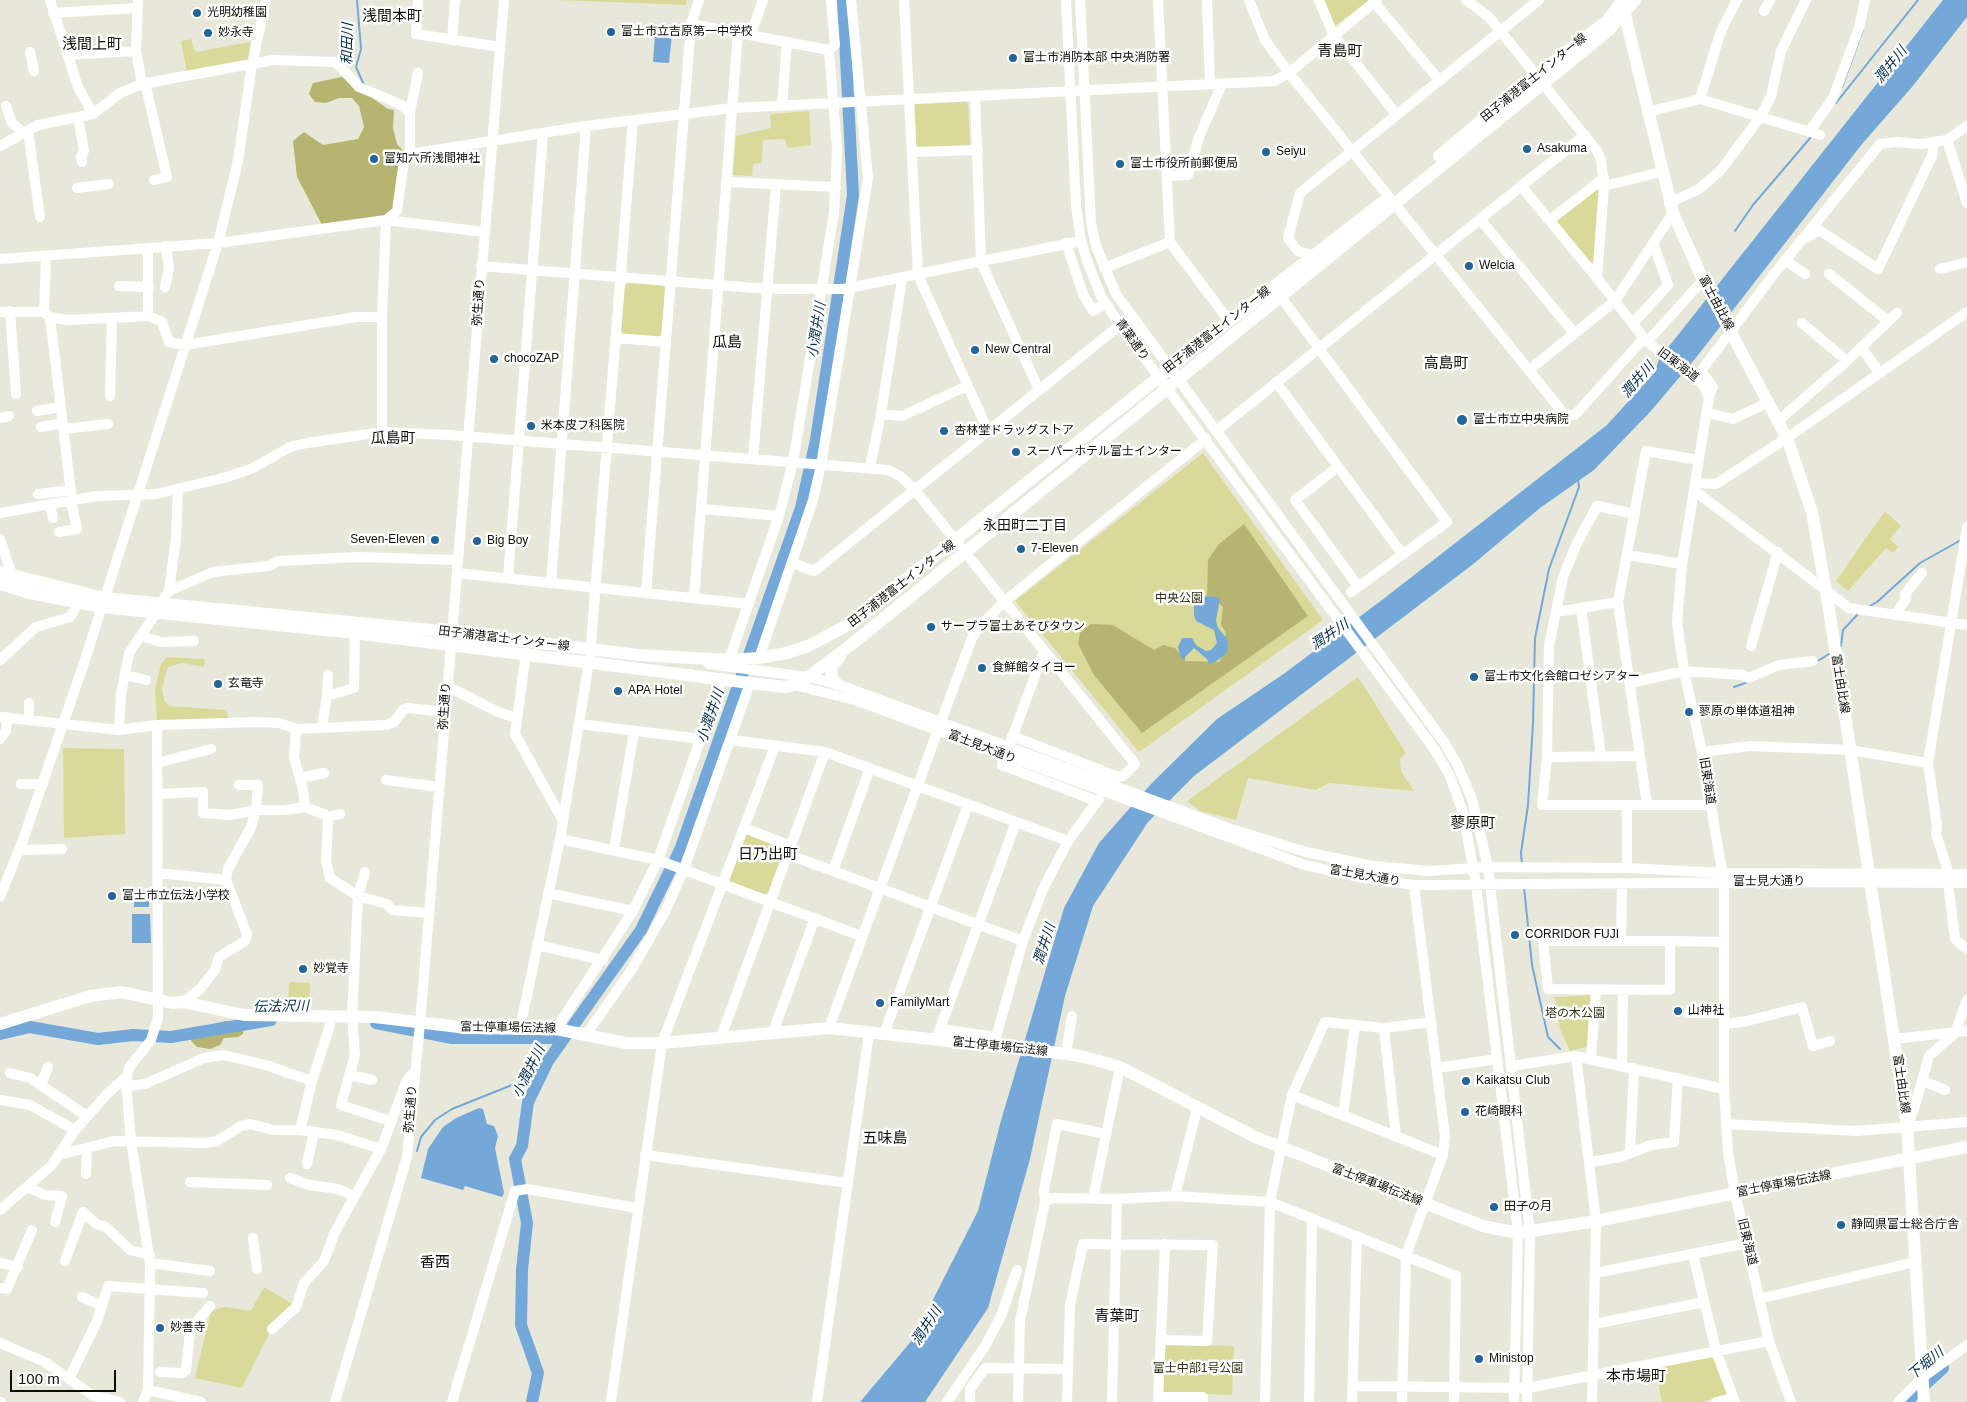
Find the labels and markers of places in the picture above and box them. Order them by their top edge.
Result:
place label: 光明幼稚園 [207,6,267,20]
marker: 光明幼稚園 [191,7,203,19]
place label: 富士市立吉原第一中学校 [621,25,753,39]
place label: 妙永寺 [218,26,254,40]
marker: 富士市立吉原第一中学校 [605,26,617,38]
marker: 妙永寺 [202,27,214,39]
place label: 富士市消防本部 中央消防署 [1023,51,1170,65]
marker: 富士市消防本部 中央消防署 [1007,52,1019,64]
place label: Asakuma [1537,142,1587,156]
marker: Asakuma [1521,143,1533,155]
place label: Seiyu [1276,145,1306,159]
marker: Seiyu [1260,146,1272,158]
place label: 富知六所浅間神社 [384,152,480,166]
marker: 富知六所浅間神社 [368,153,380,165]
place label: 富士市役所前郵便局 [1130,157,1238,171]
marker: 富士市役所前郵便局 [1114,158,1126,170]
place label: Welcia [1479,259,1515,273]
marker: Welcia [1463,260,1475,272]
place label: New Central [985,343,1051,357]
marker: New Central [969,344,981,356]
place label: chocoZAP [504,352,559,366]
marker: chocoZAP [488,353,500,365]
marker: 富士市立中央病院 [1455,413,1469,427]
place label: 富士市立中央病院 [1473,413,1569,427]
place label: 米本皮フ科医院 [541,419,625,433]
marker: 米本皮フ科医院 [525,420,537,432]
place label: 杏林堂ドラッグストア [954,424,1074,438]
marker: 杏林堂ドラッグストア [938,425,950,437]
place label: スーパーホテル富士インター [1026,445,1182,459]
marker: スーパーホテル富士インター [1010,446,1022,458]
place label: Seven-Eleven [350,533,425,547]
marker: Seven-Eleven [429,534,441,546]
place label: Big Boy [487,534,528,548]
marker: Big Boy [471,535,483,547]
place label: 7-Eleven [1031,542,1078,556]
marker: 7-Eleven [1015,543,1027,555]
place label: サープラ富士あそびタウン [941,620,1085,634]
marker: サープラ富士あそびタウン [925,621,937,633]
place label: 食鮮館タイヨー [992,661,1076,675]
marker: 食鮮館タイヨー [976,662,988,674]
place label: 富士市文化会館ロゼシアター [1484,670,1640,684]
marker: 富士市文化会館ロゼシアター [1468,671,1480,683]
place label: 玄竜寺 [228,677,264,691]
marker: 玄竜寺 [212,678,224,690]
place label: APA Hotel [628,684,682,698]
marker: APA Hotel [612,685,624,697]
place label: 蓼原の単体道祖神 [1699,705,1795,719]
marker: 蓼原の単体道祖神 [1683,706,1695,718]
place label: 富士市立伝法小学校 [122,889,230,903]
marker: 富士市立伝法小学校 [106,890,118,902]
place label: CORRIDOR FUJI [1525,928,1619,942]
marker: CORRIDOR FUJI [1509,929,1521,941]
place label: 妙覚寺 [313,962,349,976]
marker: 妙覚寺 [297,963,309,975]
place label: FamilyMart [890,996,949,1010]
marker: FamilyMart [874,997,886,1009]
place label: 山神社 [1688,1004,1724,1018]
marker: 山神社 [1672,1005,1684,1017]
place label: Kaikatsu Club [1476,1074,1550,1088]
marker: Kaikatsu Club [1460,1075,1472,1087]
place label: 花崎眼科 [1475,1105,1523,1119]
marker: 花崎眼科 [1459,1106,1471,1118]
place label: 田子の月 [1504,1200,1552,1214]
marker: 田子の月 [1488,1201,1500,1213]
place label: 静岡県富士総合庁舎 [1851,1218,1959,1232]
marker: 静岡県富士総合庁舎 [1835,1219,1847,1231]
place label: 妙善寺 [170,1321,206,1335]
marker: 妙善寺 [154,1322,166,1334]
place label: Ministop [1489,1352,1534,1366]
marker: Ministop [1473,1353,1485,1365]

